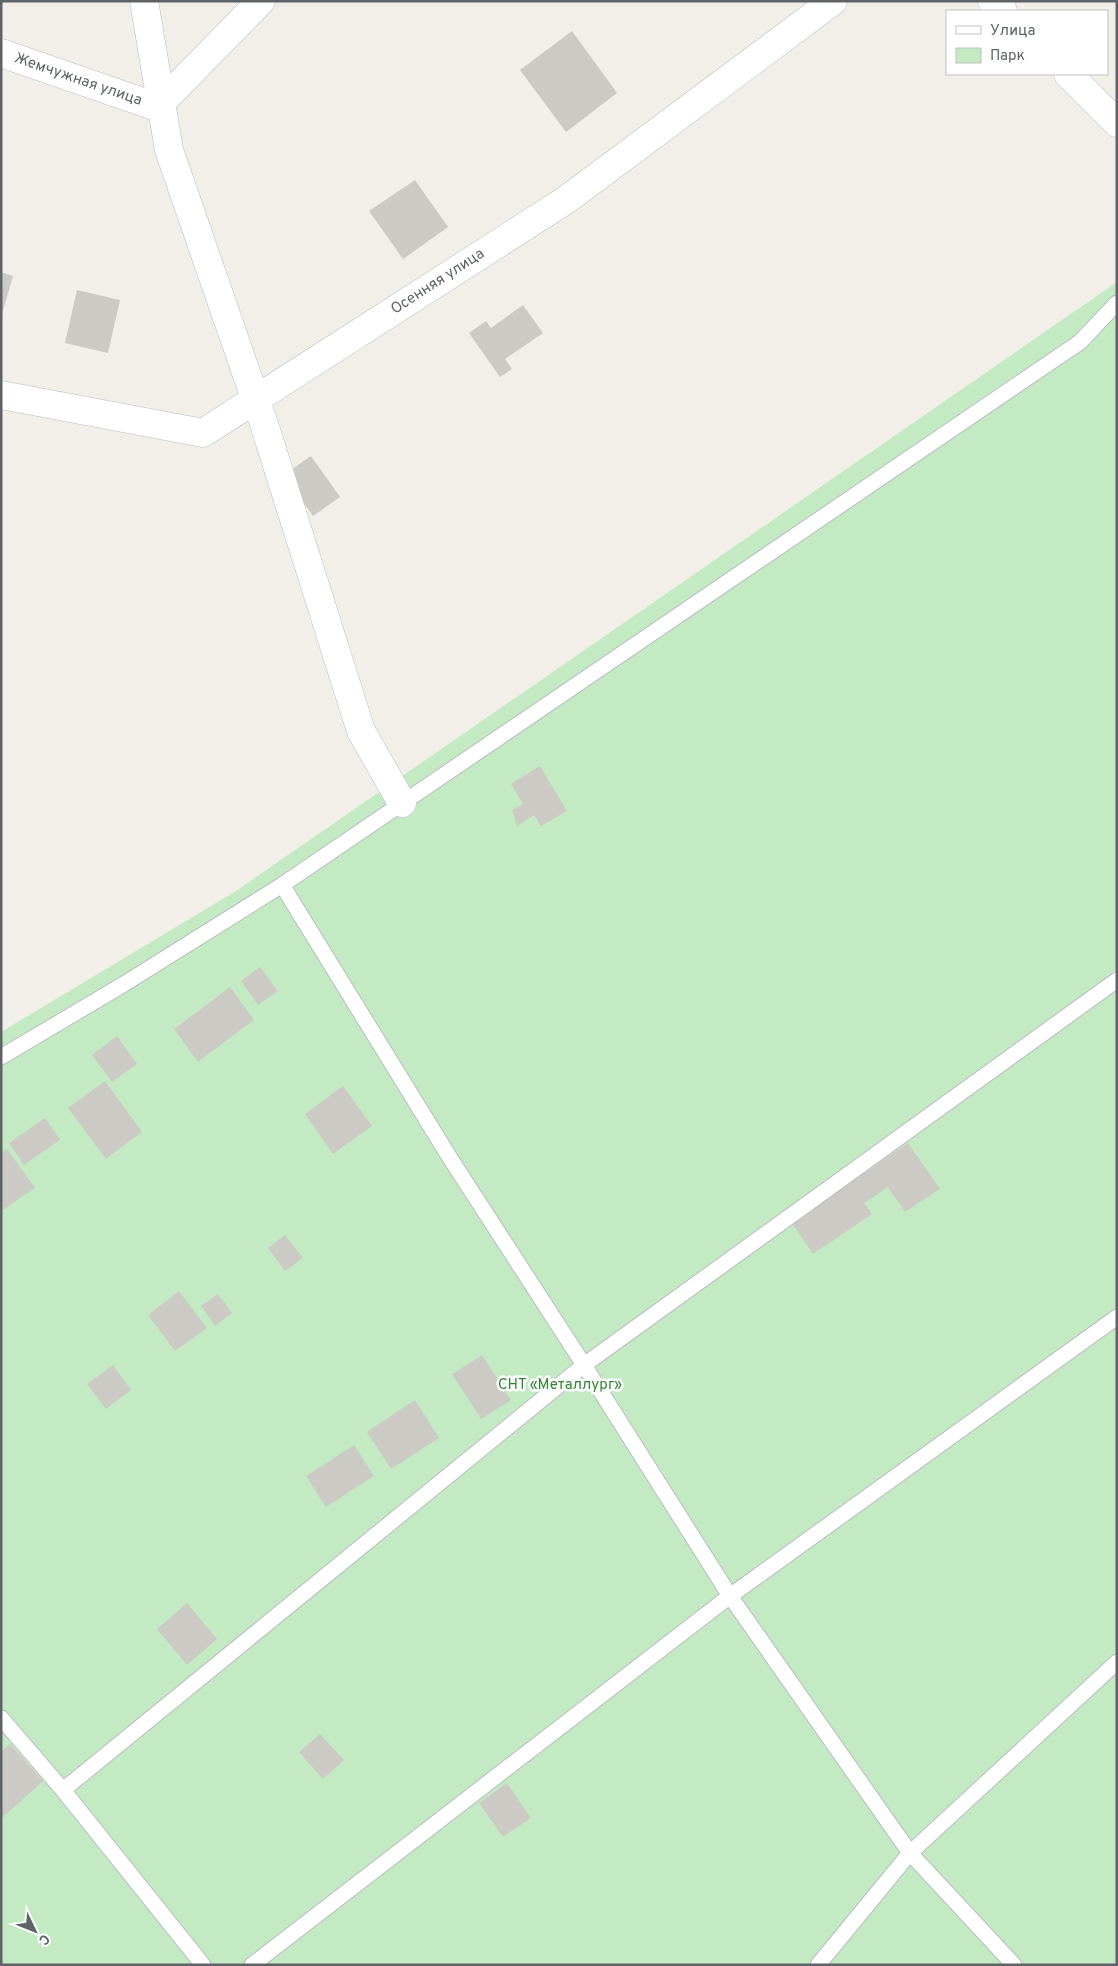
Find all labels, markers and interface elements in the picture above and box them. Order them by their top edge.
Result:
legend [946,10,1108,75]
text: Улица [990,22,1035,41]
text: Парк [990,47,1025,66]
street label: Жемчужная улица [12,49,144,111]
street label: Осенняя улица [388,245,488,319]
park label: СНТ «Металлург» [498,1376,622,1395]
north arrow [10,1906,60,1956]
text: С [34,1930,53,1948]

